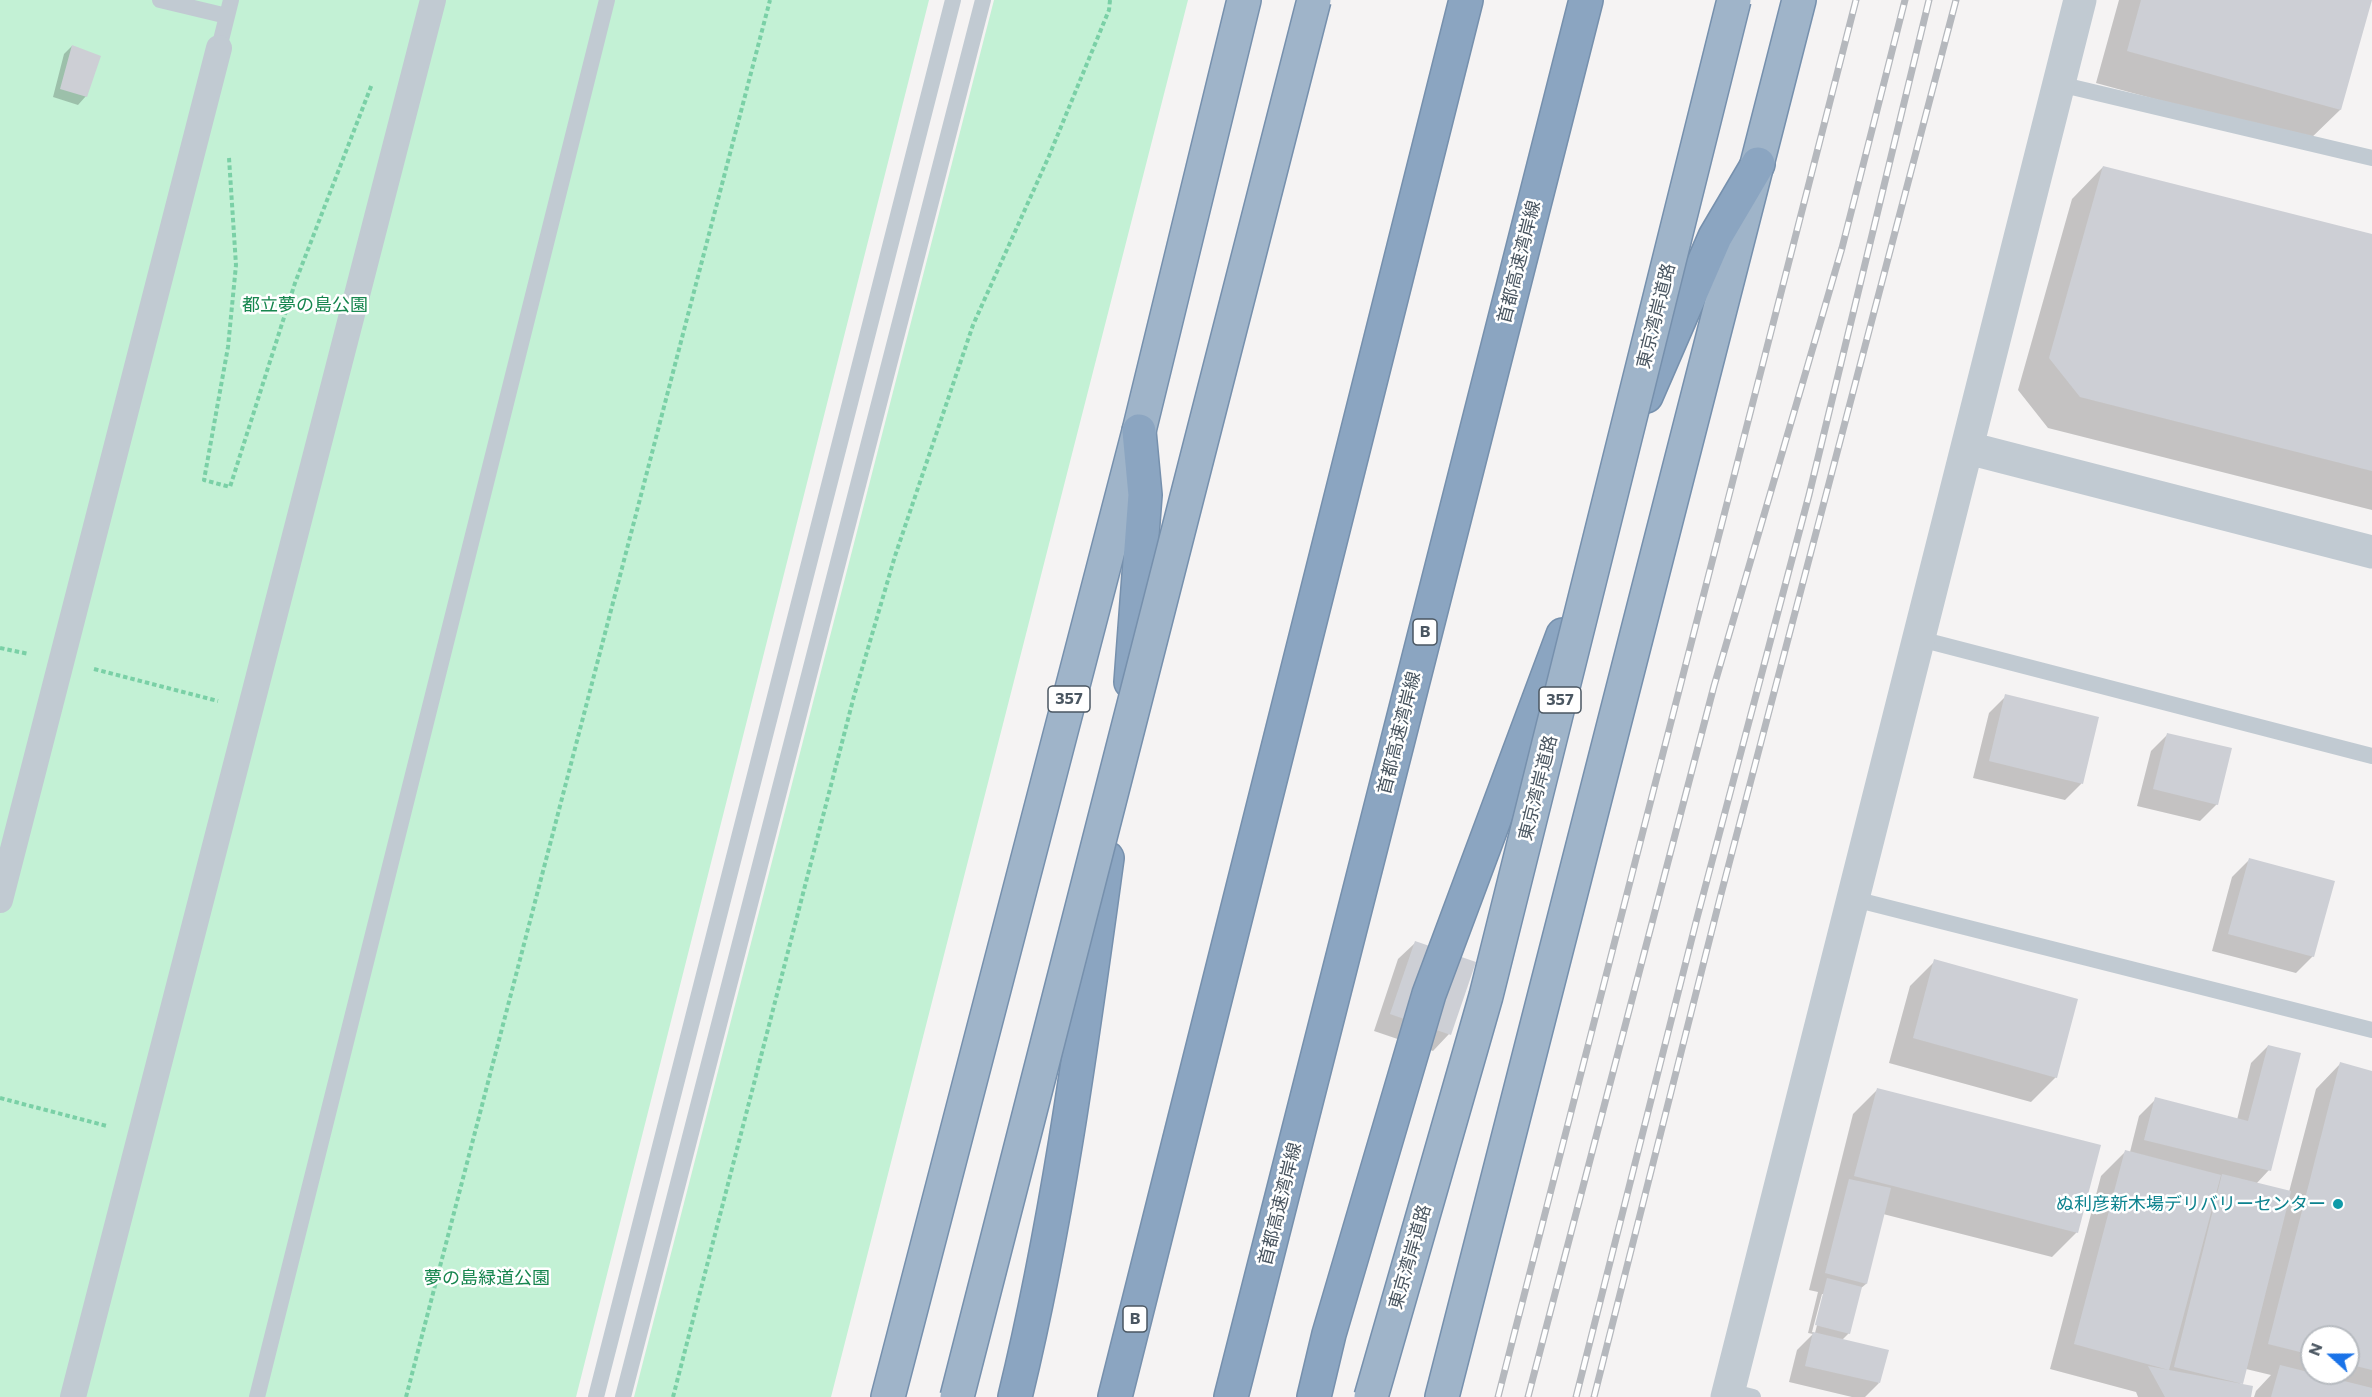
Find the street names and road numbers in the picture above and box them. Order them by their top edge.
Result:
street label: 首都高速湾岸線 [1493,198,1545,326]
street label: 東京湾岸道路 [1632,261,1680,371]
road number: B [1413,619,1437,645]
street label: 首都高速湾岸線 [1373,669,1425,797]
road number: 357 [1048,686,1090,712]
road number: 357 [1539,687,1581,713]
street label: 東京湾岸道路 [1514,733,1562,843]
street label: 首都高速湾岸線 [1254,1140,1306,1268]
street label: 東京湾岸道路 [1385,1202,1435,1312]
road number: B [1123,1306,1147,1332]

